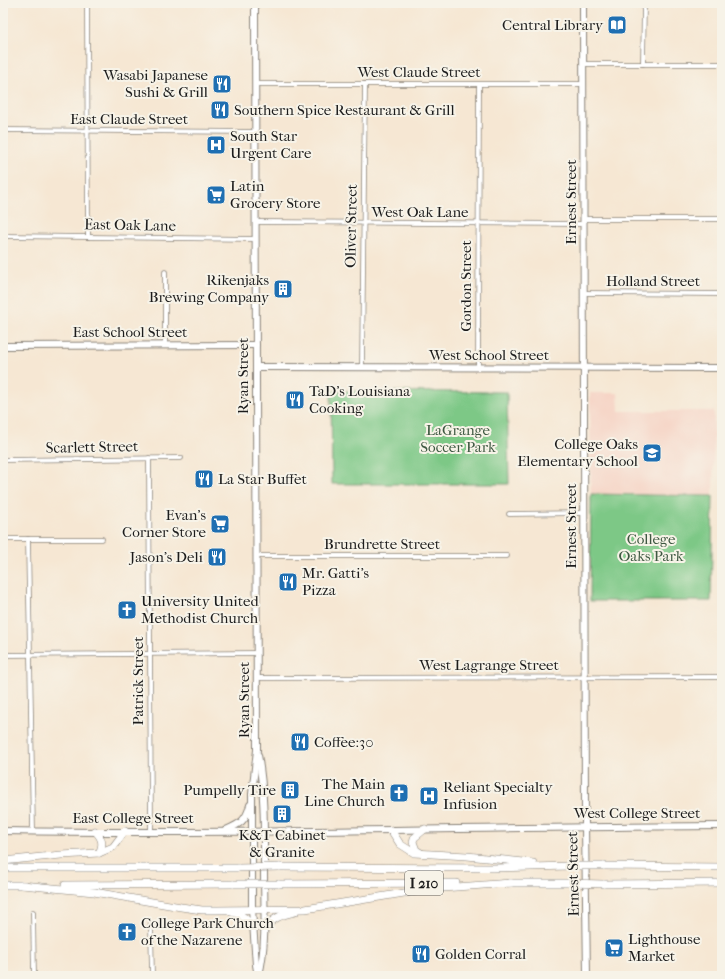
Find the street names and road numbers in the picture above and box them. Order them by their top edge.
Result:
street label: West Claude Street [356,63,481,81]
street label: East Claude Street [70,110,189,128]
street label: Ernest Street [562,159,580,245]
street label: Oliver Street [341,183,361,268]
street label: West Oak Lane [370,203,469,221]
street label: East Oak Lane [84,215,177,235]
street label: Gordon Street [457,240,475,332]
street label: Holland Street [606,272,701,290]
street label: East School Street [73,323,188,341]
street label: Ryan Street [234,337,252,414]
street label: West School Street [428,346,550,364]
street label: Scarlett Street [46,437,139,457]
street label: Ernest Street [562,483,580,569]
street label: Brundrette Street [324,535,441,553]
street label: Patrick Street [129,636,147,726]
street label: West Lagrange Street [418,656,559,674]
street label: Ryan Street [235,661,253,738]
street label: West College Street [573,804,701,822]
street label: East College Street [72,809,194,827]
street label: Ernest Street [563,831,583,917]
road number: I 210 [405,871,443,895]

